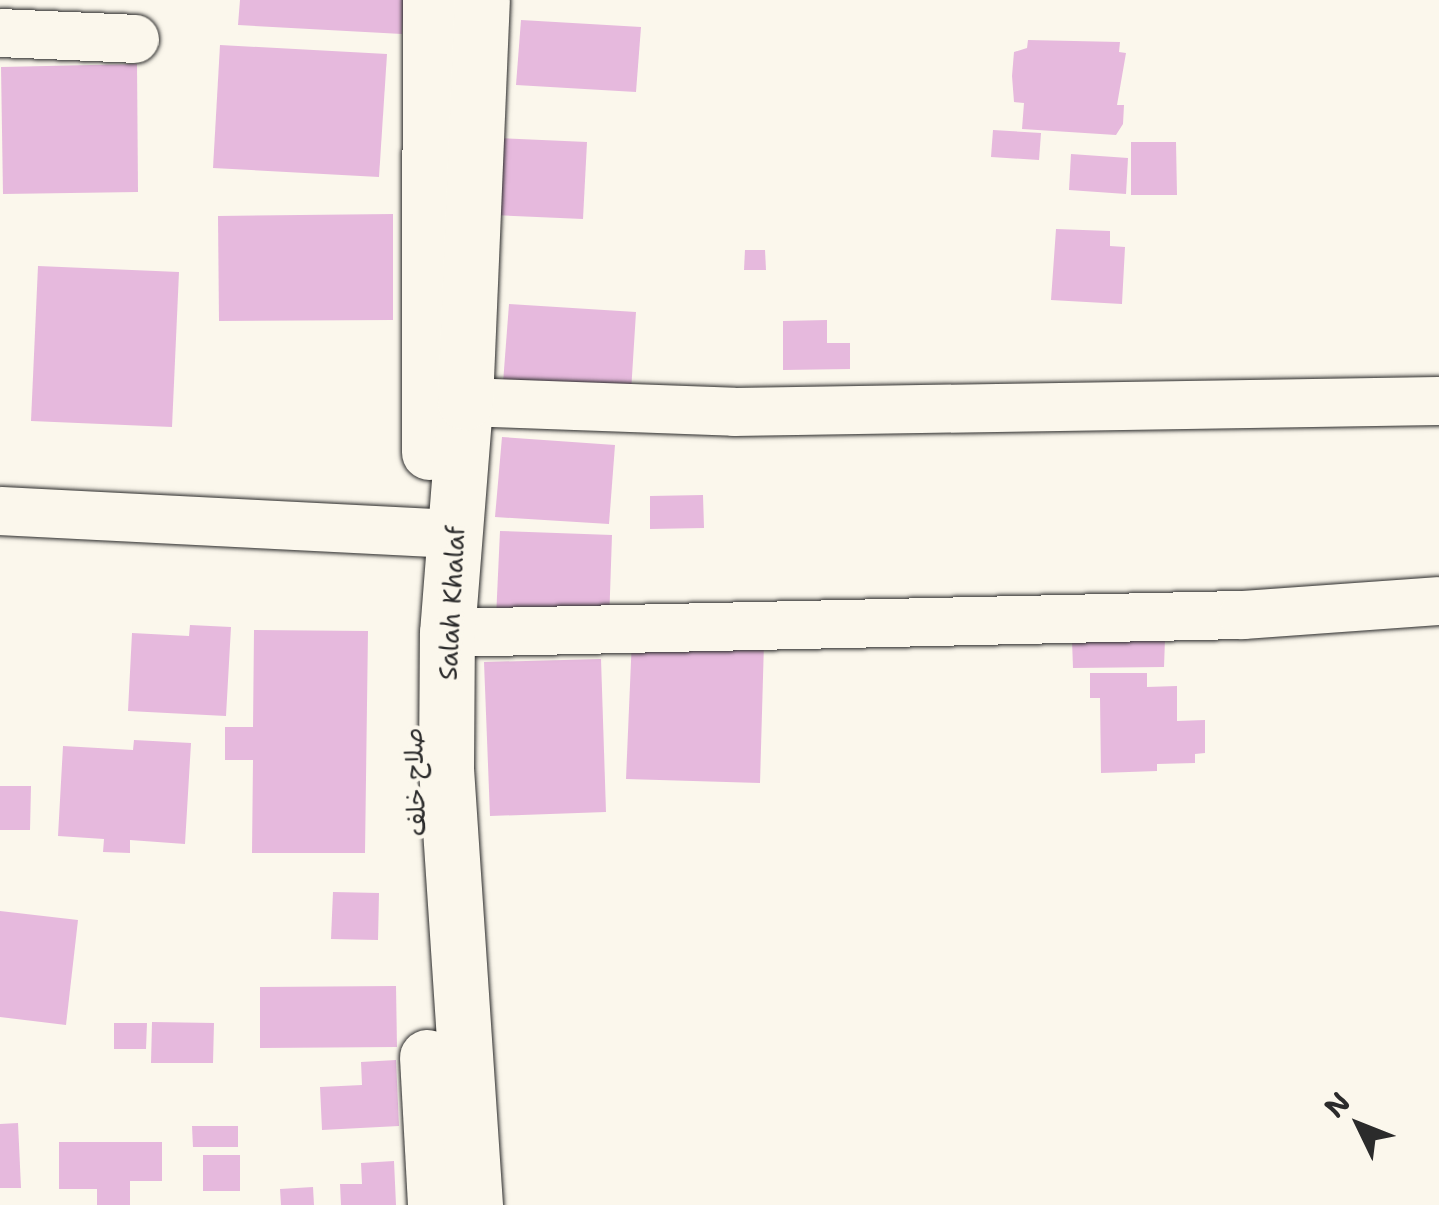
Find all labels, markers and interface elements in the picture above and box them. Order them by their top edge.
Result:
street label: Salah Khalaf [433,525,471,681]
street label: صلاح خلف [398,727,432,837]
north arrow [1309,1075,1409,1175]
text: N [1316,1083,1359,1126]

